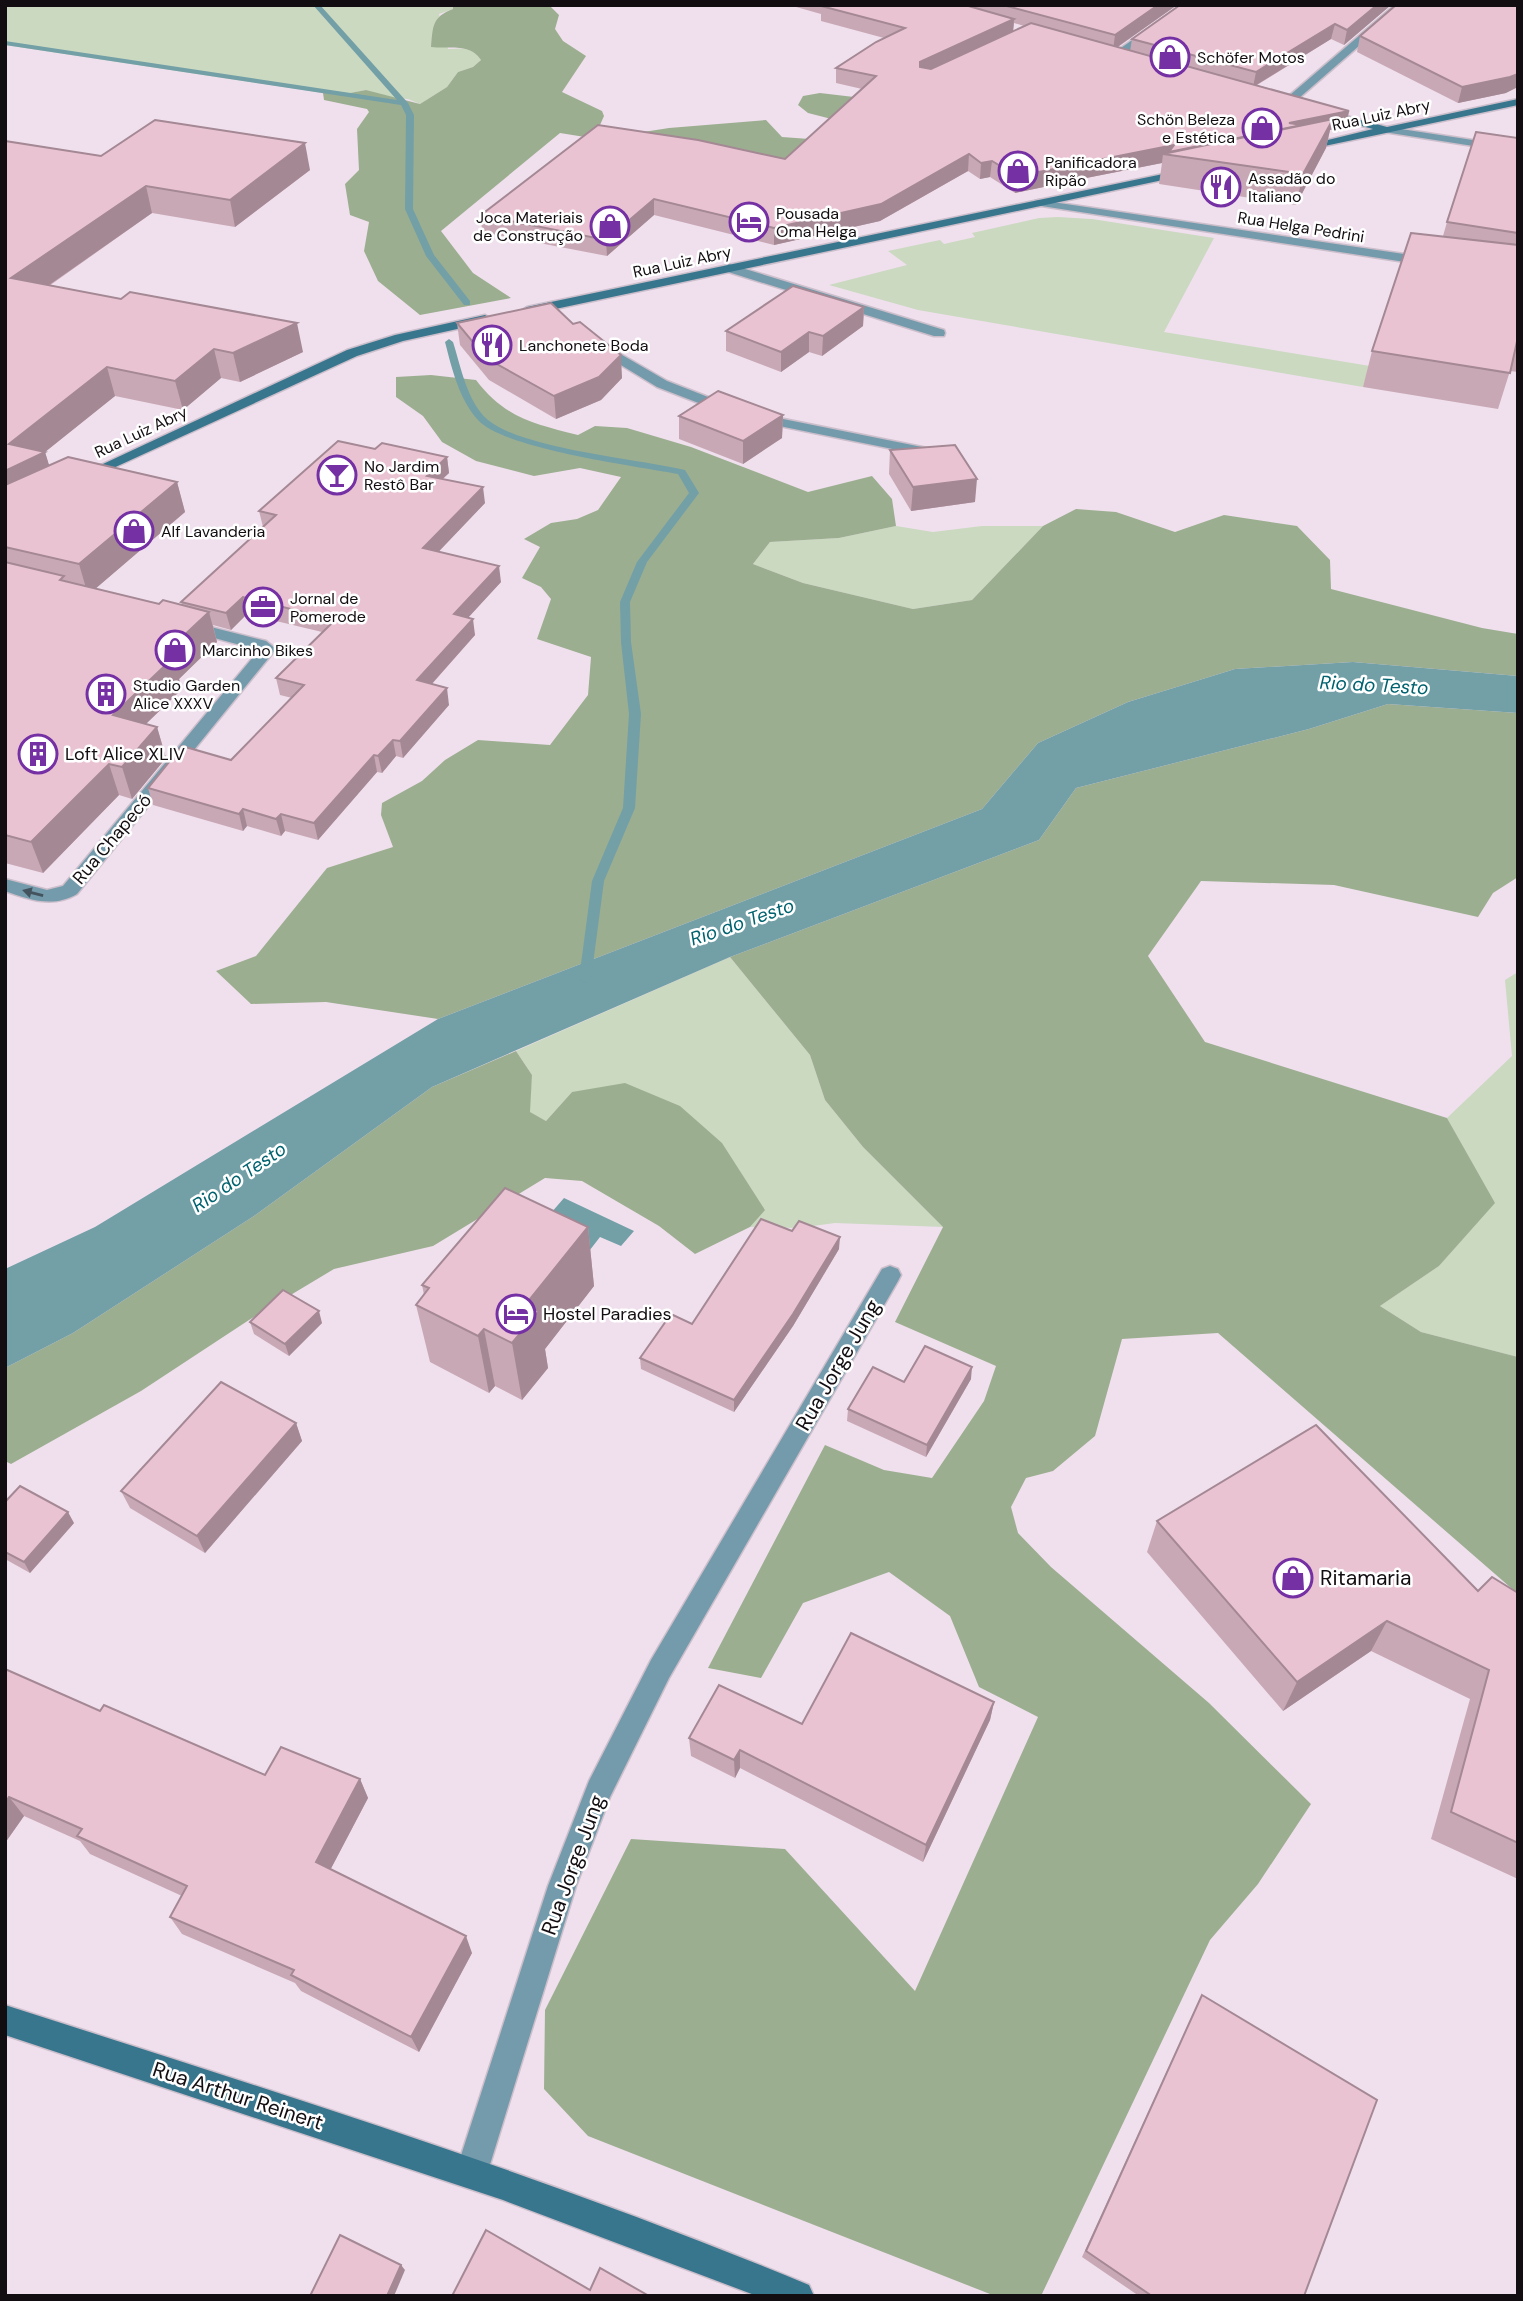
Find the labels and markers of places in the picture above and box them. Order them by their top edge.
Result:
shop icon: Schöfer Motos [1149,36,1191,78]
place label: Schöfer Motos [1197,47,1305,68]
shop icon: Schön Beleza e Estética [1241,107,1283,149]
place label: Schön Beleza e Estética [1137,109,1235,148]
shop icon: Panificadora Ripão [997,150,1039,192]
place label: Panificadora Ripão [1045,152,1137,191]
restaurant icon: Assadão do Italiano [1200,166,1242,208]
place label: Assadão do Italiano [1248,168,1335,207]
hotel icon: Pousada Oma Helga [728,201,770,243]
place label: Pousada Oma Helga [776,203,857,242]
shop icon: Joca Materiais de Construção [589,205,631,247]
place label: Joca Materiais de Construção [473,207,583,246]
restaurant icon: Lanchonete Boda [471,324,513,366]
place label: Lanchonete Boda [519,335,648,356]
bar icon: No Jardim Restô Bar [316,454,358,496]
place label: No Jardim Restô Bar [364,456,439,495]
shop icon: Alf Lavanderia [113,510,155,552]
place label: Alf Lavanderia [161,521,265,542]
office icon: Jornal de Pomerode [242,586,284,628]
place label: Jornal de Pomerode [290,588,366,627]
shop icon: Marcinho Bikes [154,629,196,671]
place label: Marcinho Bikes [202,640,313,661]
building icon: Studio Garden Alice XXXV [85,673,127,715]
place label: Studio Garden Alice XXXV [133,675,240,714]
building icon: Loft Alice XLIV [17,733,59,775]
place label: Loft Alice XLIV [65,742,185,766]
hotel icon: Hostel Paradies [495,1293,537,1335]
place label: Hostel Paradies [543,1302,672,1326]
shop icon: Ritamaria [1272,1557,1314,1599]
place label: Ritamaria [1320,1564,1412,1592]

